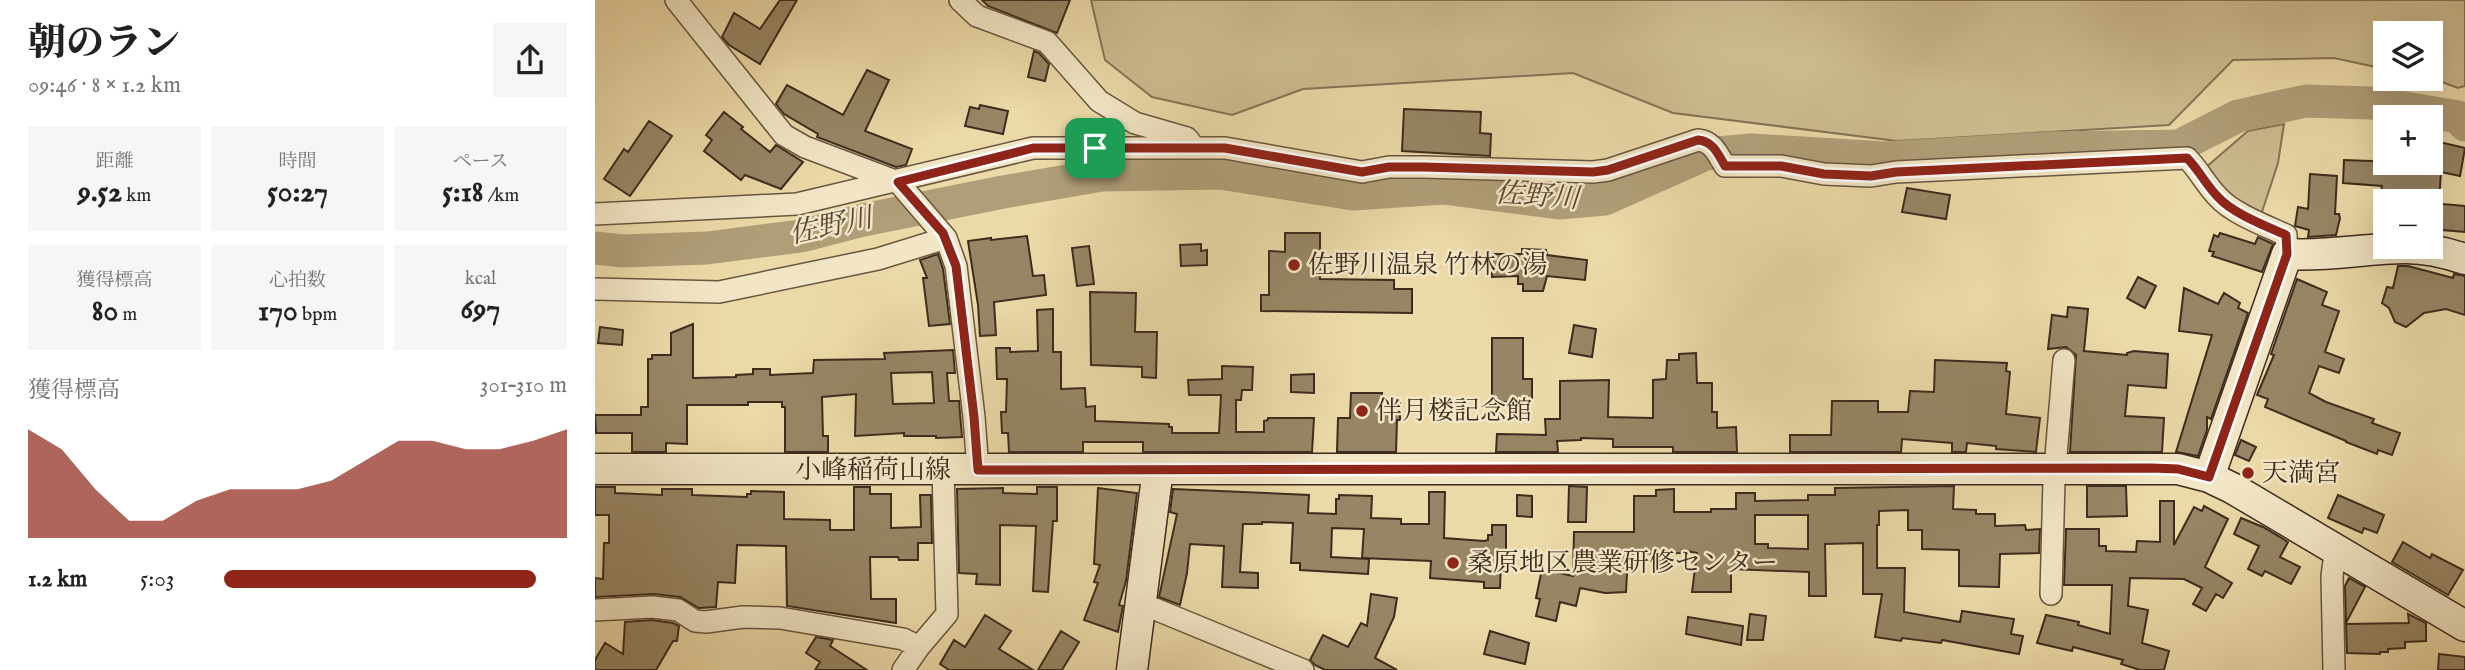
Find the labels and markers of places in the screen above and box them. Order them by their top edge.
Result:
pin [1065,118,1125,178]
place label: 佐野川温泉 竹林の湯 [1308,249,1548,282]
marker: 佐野川温泉 竹林の湯 [1286,257,1302,273]
place label: 伴月楼記念館 [1376,395,1532,428]
marker: 伴月楼記念館 [1354,403,1370,419]
place label: 天満宮 [2262,457,2340,490]
marker: 天満宮 [2240,465,2256,481]
place label: 桑原地区農業研修センター [1467,547,1778,580]
marker: 桑原地区農業研修センター [1445,555,1461,571]

